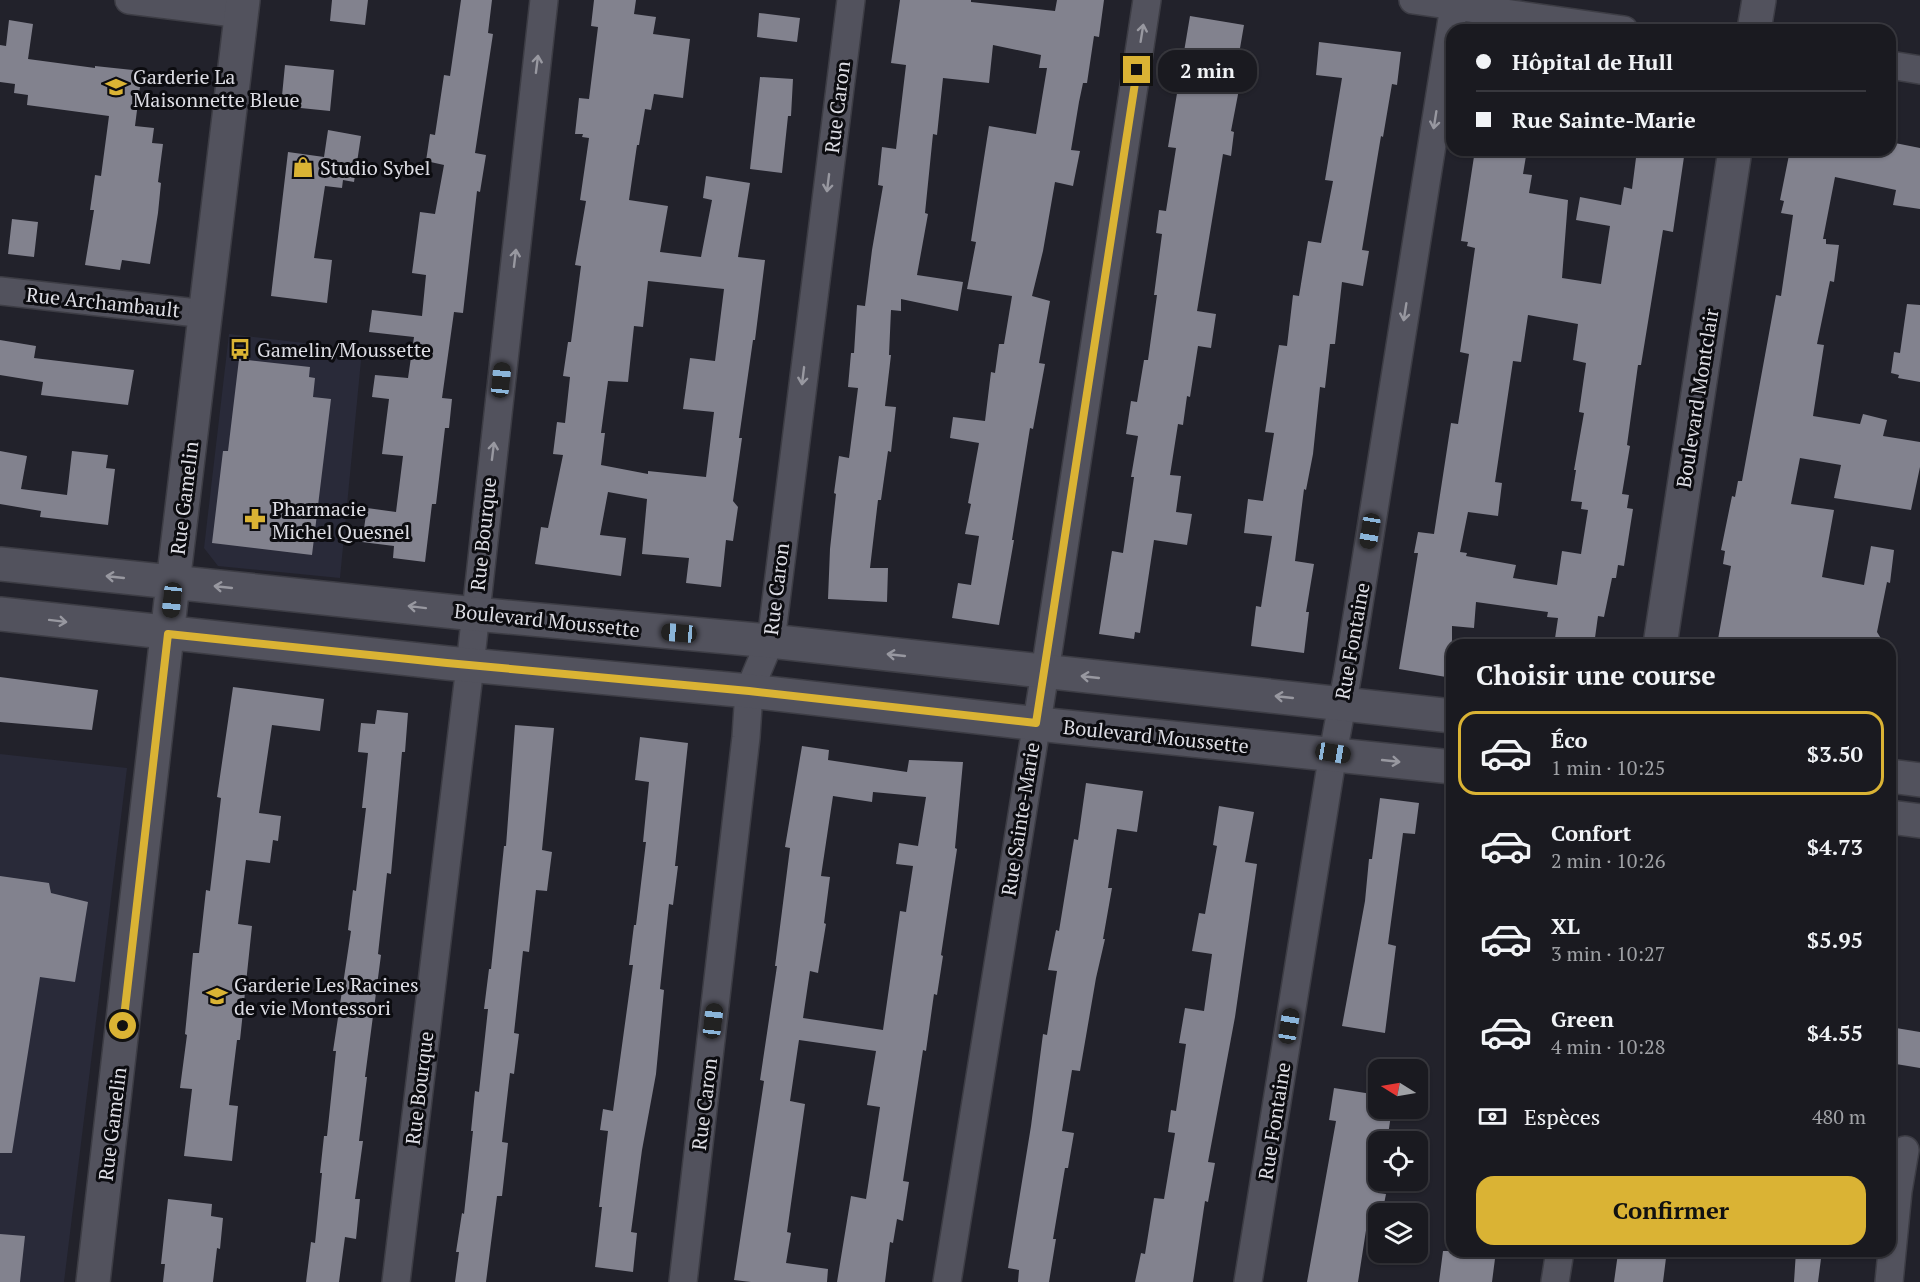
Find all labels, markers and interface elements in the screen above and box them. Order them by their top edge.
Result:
one-way arrow [1137,23,1148,43]
text: Hôpital de Hull [1512,47,1673,76]
callout: 2 min [1158,49,1257,91]
one-way arrow [532,54,543,74]
route end [1123,56,1150,83]
text: 2 min [1180,57,1235,84]
street label: Rue Caron [818,59,856,155]
place label: Garderie La Maisonnette Bleue [133,63,300,113]
school or university icon: Garderie La Maisonnette Bleue [104,75,128,99]
text: Rue Sainte-Marie [1512,105,1696,134]
one-way arrow [1430,110,1441,129]
place label: Studio Sybel [320,154,430,181]
shop icon: Studio Sybel [291,155,315,179]
one-way arrow [822,173,833,192]
one-way arrow [509,248,520,268]
street label: Rue Archambault [25,281,182,324]
one-way arrow [1399,302,1410,322]
street label: Boulevard Montclair [1669,306,1725,490]
place label: Gamelin/Moussette [257,336,431,363]
bus stop icon: Gamelin/Moussette [228,337,252,361]
car [490,361,512,399]
one-way arrow [797,366,808,386]
street label: Rue Gamelin [164,440,204,556]
one-way arrow [487,442,498,462]
street label: Rue Bourque [464,476,502,592]
place label: Pharmacie Michel Quesnel [272,495,410,545]
pharmacy icon: Pharmacie Michel Quesnel [243,507,267,531]
car [1358,512,1382,550]
street label: Rue Caron [757,541,795,637]
one-way arrow [106,571,126,582]
street label: Rue Fontaine [1328,580,1376,702]
car [161,581,183,619]
one-way arrow [213,581,233,592]
street label: Boulevard Moussette [453,597,641,643]
one-way arrow [407,601,427,612]
one-way arrow [48,616,68,627]
car [660,622,698,644]
one-way arrow [886,650,906,661]
text: Choisir une course [1476,657,1716,693]
one-way arrow [1080,671,1100,682]
one-way arrow [1274,691,1294,702]
street label: Boulevard Moussette [1062,713,1250,759]
text: Éco [1551,725,1588,754]
icon: car [1479,726,1533,780]
text: $3.50 [1807,739,1863,768]
street label: Rue Sainte-Marie [995,740,1045,898]
car [1314,741,1352,765]
text: 1 min · 10:25 [1551,754,1665,781]
one-way arrow [1380,755,1400,766]
text: Confort [1551,818,1631,847]
icon: car [1479,819,1533,873]
text: $4.73 [1807,832,1863,861]
text: 2 min · 10:26 [1551,847,1665,874]
text: XL [1551,911,1580,940]
icon: car [1479,912,1533,966]
text: $5.95 [1807,925,1863,954]
text: 3 min · 10:27 [1551,940,1665,967]
place label: Garderie Les Racines de vie Montessori [234,971,419,1021]
school or university icon: Garderie Les Racines de vie Montessori [205,984,229,1008]
car [702,1002,724,1040]
text: Green [1551,1004,1614,1033]
icon: car [1479,1005,1533,1059]
car [1277,1007,1301,1045]
route start [109,1012,136,1039]
text: $4.55 [1807,1018,1863,1047]
street label: Rue Bourque [399,1030,439,1146]
text: 4 min · 10:28 [1551,1033,1665,1060]
street label: Rue Caron [685,1056,723,1152]
north arrow [1368,1059,1428,1119]
map controls [1368,1059,1428,1263]
street label: Rue Fontaine [1251,1060,1297,1182]
street label: Rue Gamelin [92,1066,132,1182]
icon: cash [1476,1100,1509,1133]
text: Espèces [1524,1102,1600,1131]
text: 480 m [1812,1103,1866,1130]
button: locate [1368,1131,1428,1191]
button: Confirmer [1476,1176,1866,1245]
button: layers [1368,1203,1428,1263]

